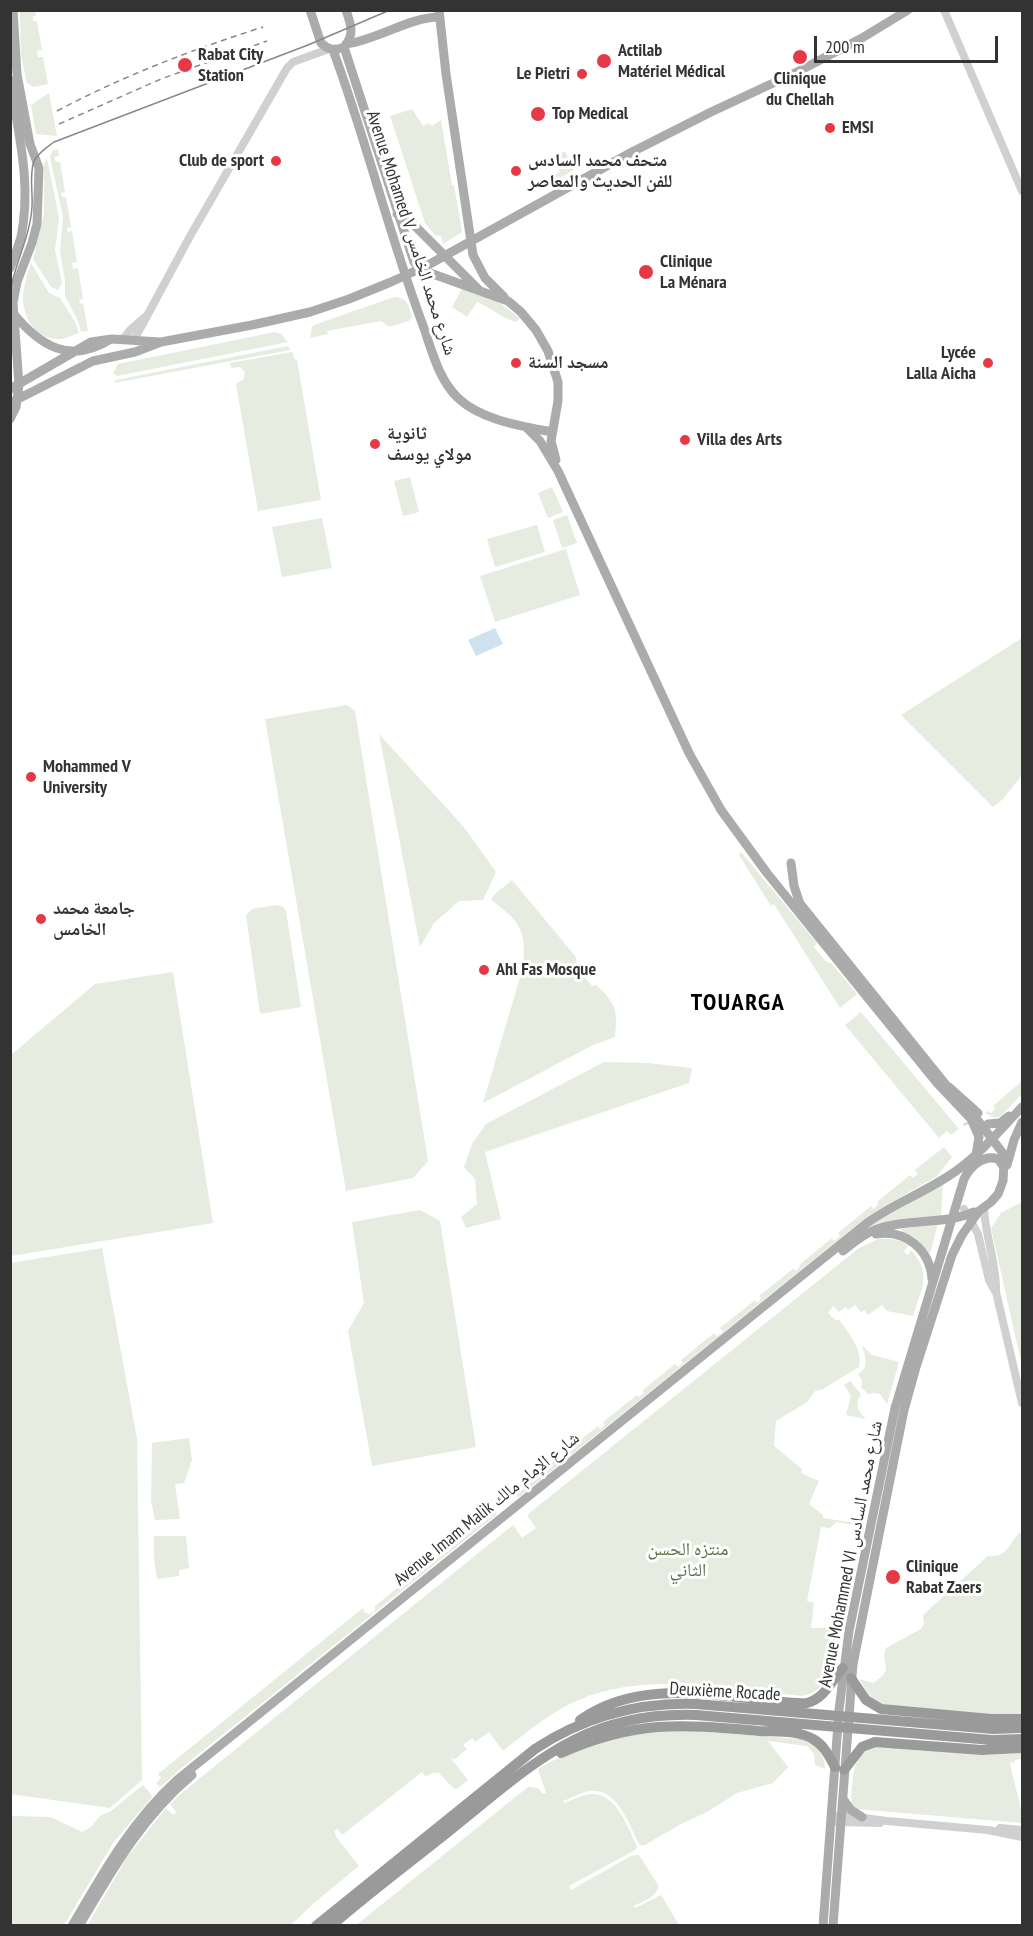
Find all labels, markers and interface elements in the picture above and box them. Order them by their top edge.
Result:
scale bar [817,24,1002,62]
text: 200 m [825,35,865,58]
place label: Actilab Matériel Médical [618,40,725,82]
place label: Rabat City Station [198,44,263,86]
marker: Clinique du Chellah [791,48,809,66]
marker: Actilab Matériel Médical [595,52,613,70]
marker: Rabat City Station [176,56,194,74]
place label: Le Pietri [517,63,570,85]
marker: Le Pietri [575,67,589,81]
place label: Clinique du Chellah [766,68,834,110]
place label: Top Medical [552,103,628,125]
marker: Top Medical [529,105,547,123]
street label: Avenue Mohamed V شارع محمد الخامس [361,108,461,358]
place label: EMSI [842,117,874,139]
marker: EMSI [823,121,837,135]
place label: Club de sport [179,150,264,172]
place label: متحف محمد السادس للفن الحديث والمعاصر [528,150,672,192]
marker: Club de sport [269,154,283,168]
marker: متحف محمد السادس للفن الحديث والمعاصر [509,164,523,178]
place label: Clinique La Ménara [660,251,727,294]
marker: Clinique La Ménara [637,263,655,281]
place label: Lycée Lalla Aicha [906,342,976,385]
place label: مسجد السنة [528,352,609,374]
marker: مسجد السنة [509,356,523,370]
marker: Lycée Lalla Aicha [981,356,995,370]
place label: ثانوية مولاي يوسف [387,423,472,466]
place label: Villa des Arts [697,429,782,451]
marker: Villa des Arts [678,433,692,447]
marker: ثانوية مولاي يوسف [368,437,382,451]
place label: Mohammed V University [43,756,131,798]
marker: Mohammed V University [24,770,38,784]
place label: جامعة محمد الخامس [53,898,135,940]
marker: جامعة محمد الخامس [34,912,48,926]
place label: Ahl Fas Mosque [496,959,596,981]
marker: Ahl Fas Mosque [477,963,491,977]
district label: TOUARGA [691,989,785,1017]
street label: Avenue Mohammed VI شارع محمد السادس [815,1419,887,1689]
street label: Avenue Imam Malik شارع الإمام مالك [390,1427,584,1591]
park label: منتزه الحسن الثاني [648,1539,728,1582]
place label: Clinique Rabat Zaers [906,1556,981,1598]
marker: Clinique Rabat Zaers [884,1568,902,1586]
street label: Deuxième Rocade [669,1678,781,1706]

